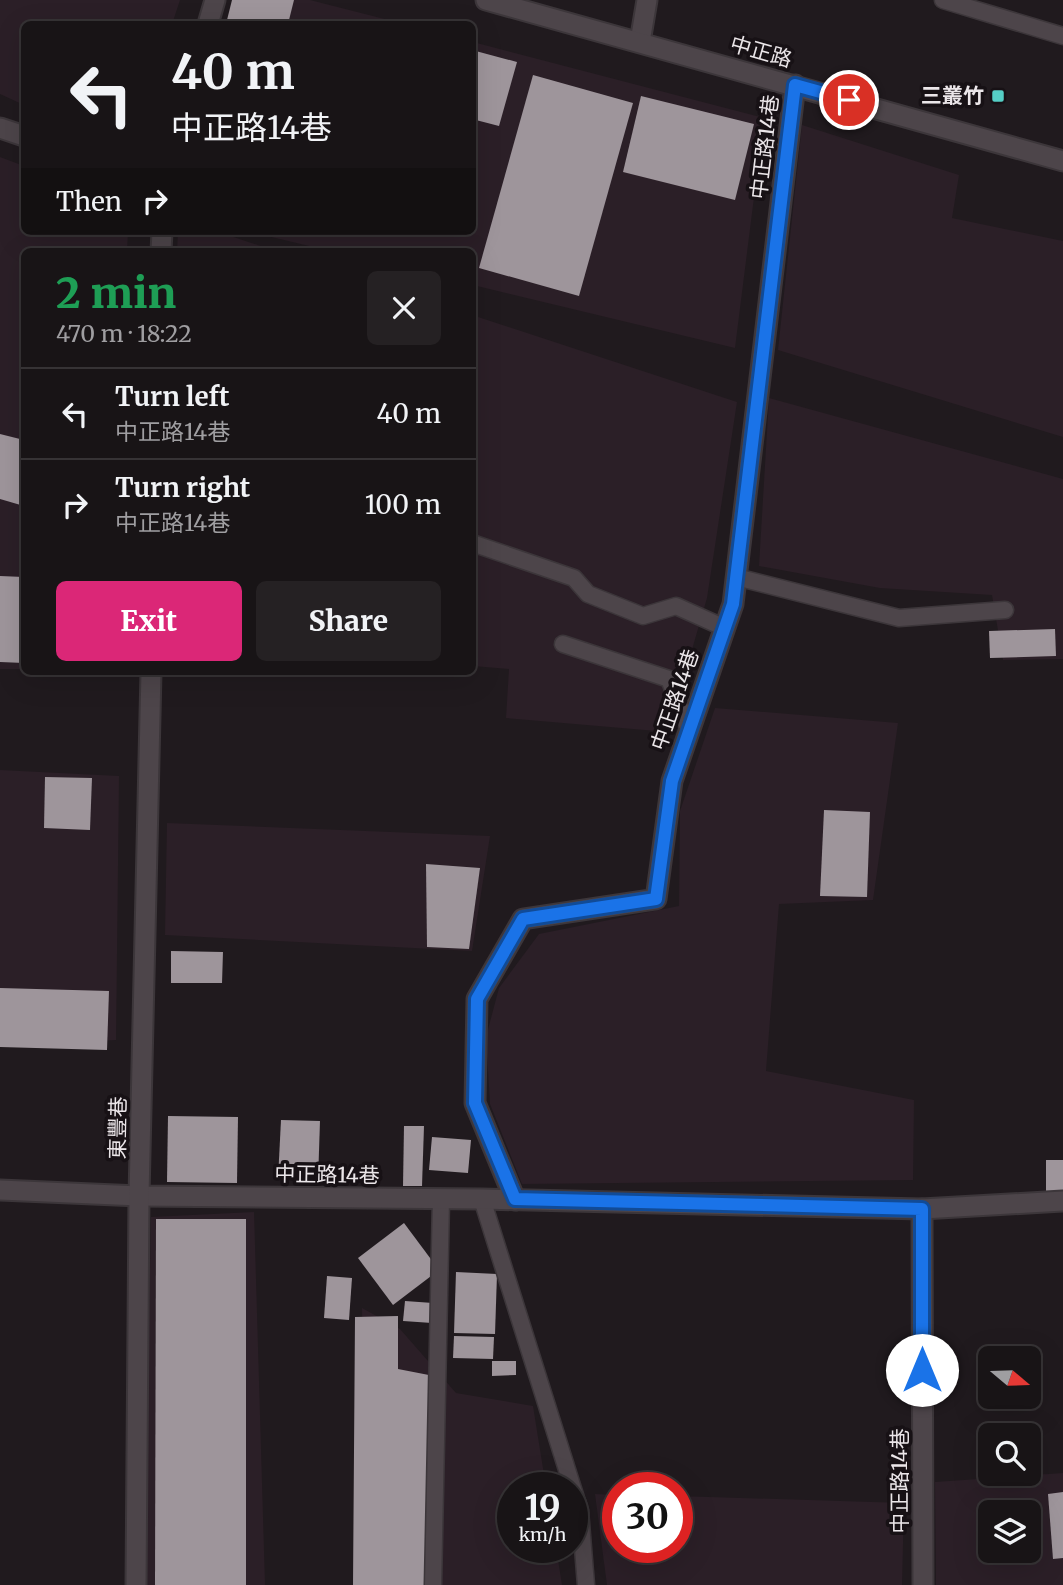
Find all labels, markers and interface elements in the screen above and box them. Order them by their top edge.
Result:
street label: 中正路 [727,30,795,73]
text: 40 m [171,41,295,102]
icon: left [56,49,147,140]
pin [819,70,879,130]
icon: arrive [830,81,868,119]
place label: 三叢竹 [921,82,984,109]
marker: 三叢竹 [990,88,1006,104]
street label: 中正路14巷 [745,93,784,201]
text: 中正路14巷 [171,108,331,148]
icon: right [136,182,174,220]
text: Then [56,185,122,218]
text: 2 min [56,267,176,319]
button: close [367,271,441,345]
text: 470 m · 18:22 [56,319,192,348]
text: Turn left [115,380,229,413]
icon: left [56,395,94,433]
text: 40 m [377,397,441,430]
text: 中正路14巷 [115,417,230,446]
text: Turn right [115,471,250,504]
icon: right [56,486,94,524]
text: 100 m [365,488,441,521]
text: 中正路14巷 [115,508,230,537]
button: Exit [56,581,242,661]
button: Share [256,581,441,661]
street label: 中正路14巷 [645,646,704,754]
street label: 東豐巷 [103,1096,132,1160]
street label: 中正路14巷 [274,1160,380,1189]
position arrow [885,1333,959,1407]
north arrow [978,1346,1041,1409]
map controls [978,1346,1041,1563]
button: search [978,1423,1041,1486]
street label: 中正路14巷 [886,1428,913,1534]
speed limit sign: 30 [602,1472,693,1563]
text: 19 [524,1486,561,1530]
button: layers [978,1500,1041,1563]
text: km/h [519,1523,566,1546]

